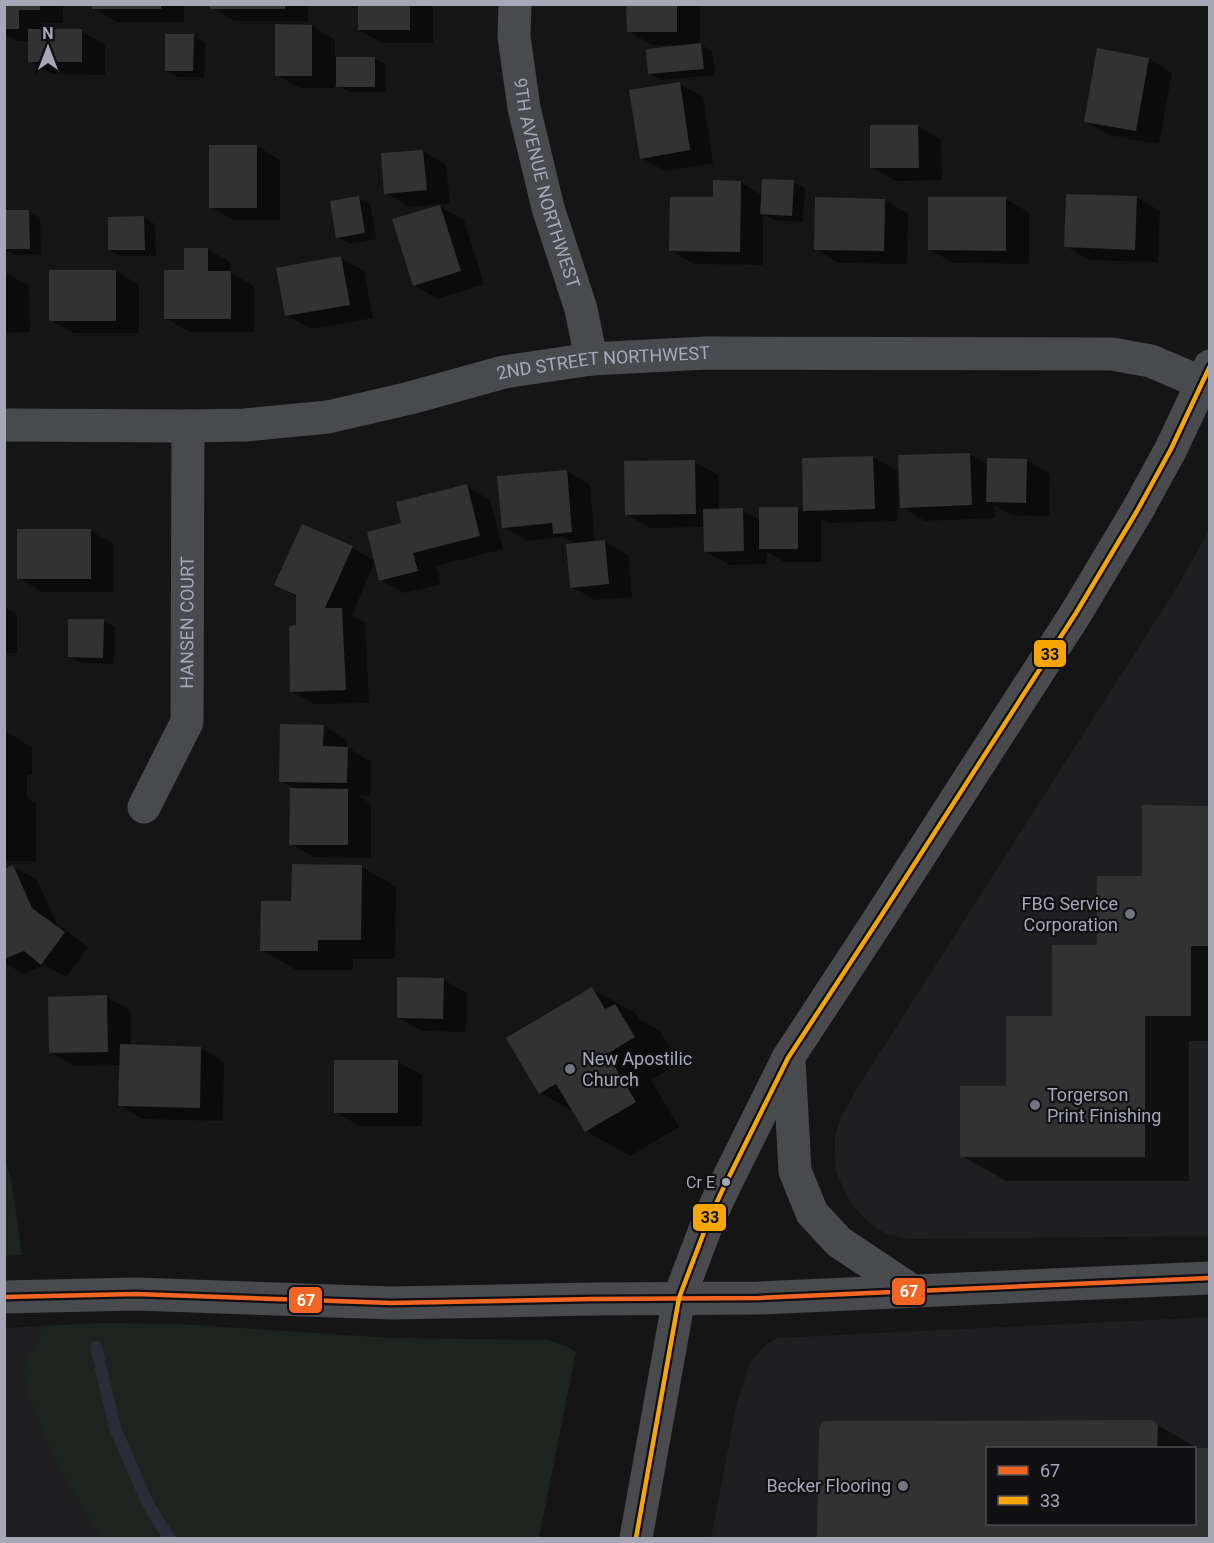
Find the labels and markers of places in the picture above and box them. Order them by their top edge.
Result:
place label: FBG Service Corporation [1022,893,1118,935]
marker: FBG Service Corporation [1123,907,1137,921]
place label: New Apostilic Church [582,1048,692,1090]
marker: New Apostilic Church [563,1062,577,1076]
place label: Torgerson Print Finishing [1047,1084,1161,1126]
marker: Torgerson Print Finishing [1028,1098,1042,1112]
place label: Cr E [686,1173,715,1192]
marker: Cr E [720,1176,732,1188]
place label: Becker Flooring [766,1475,891,1496]
marker: Becker Flooring [896,1479,910,1493]

